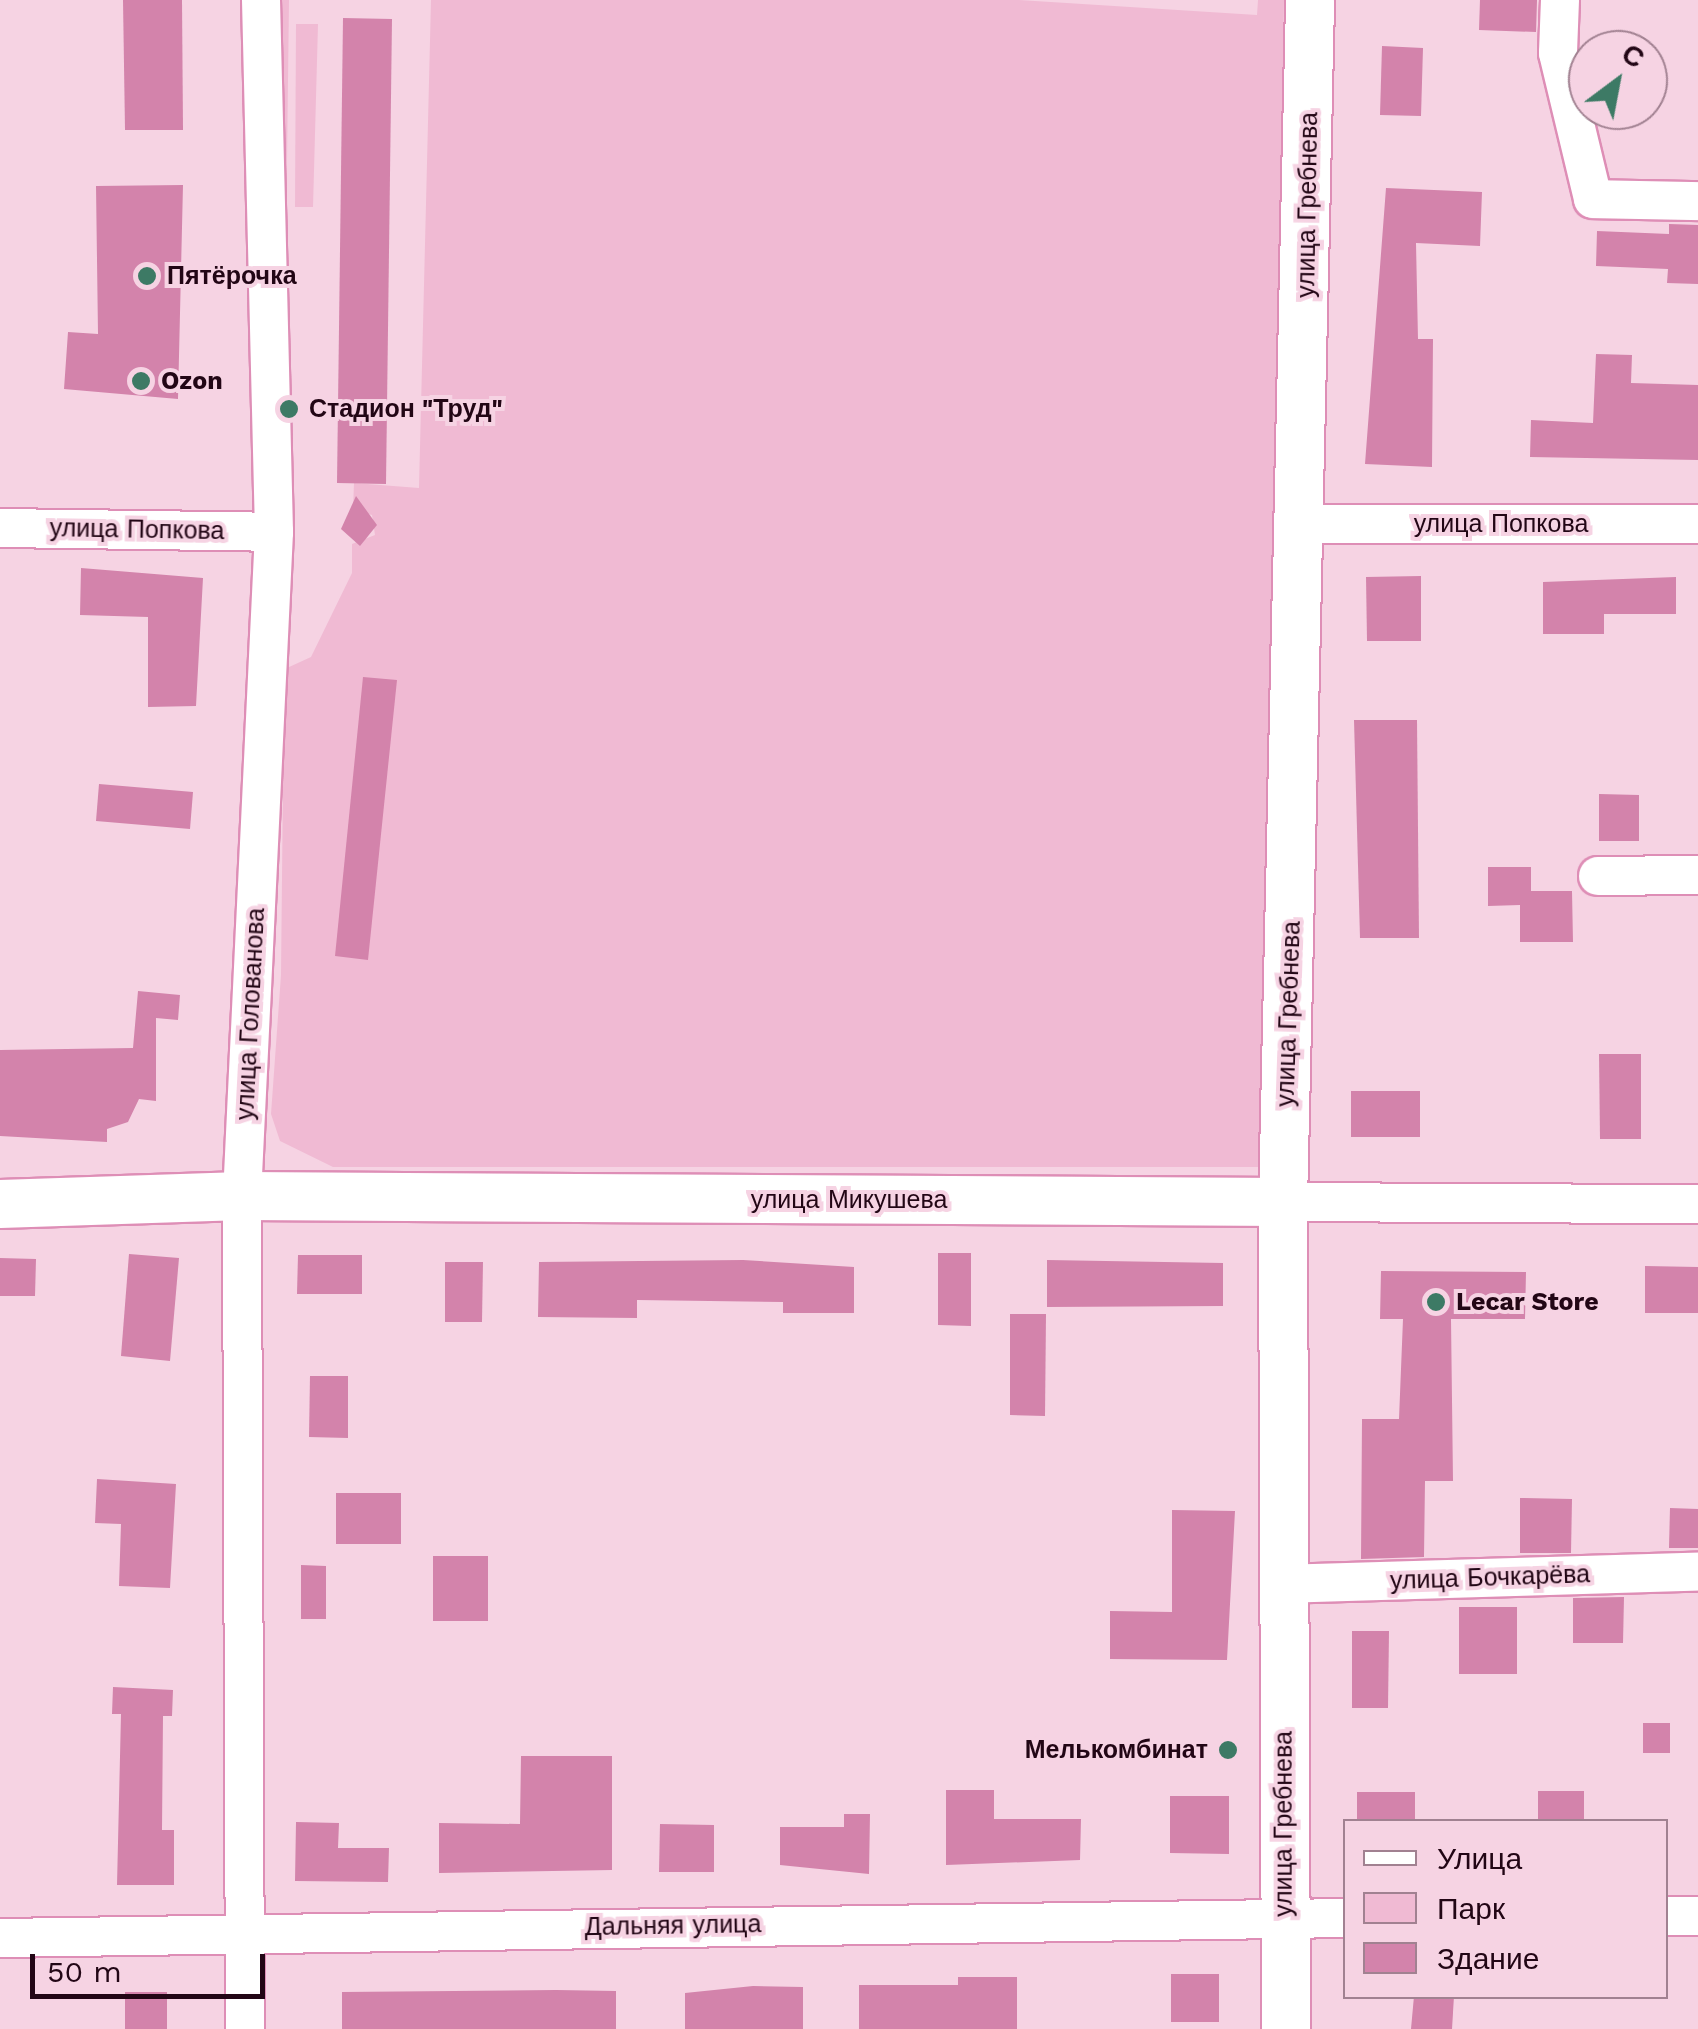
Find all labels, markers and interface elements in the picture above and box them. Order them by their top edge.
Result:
north arrow [1568,30,1668,130]
text: С [1616,36,1650,75]
street label: улица Гребнева [1291,112,1325,298]
place label: Пятёрочка [167,261,297,291]
marker: Пятёрочка [136,265,158,287]
place label: Ozon [161,366,223,396]
marker: Ozon [130,370,152,392]
place label: Стадион "Труд" [309,394,503,424]
marker: Стадион "Труд" [278,398,300,420]
street label: улица Попкова [1414,509,1588,539]
street label: улица Попкова [49,513,225,547]
street label: улица Голованова [230,907,272,1121]
street label: улица Гребнева [1271,921,1307,1107]
street label: улица Микушева [751,1185,947,1215]
place label: Lecar Store [1456,1287,1599,1317]
marker: Lecar Store [1425,1291,1447,1313]
street label: улица Бочкарёва [1389,1560,1591,1596]
street label: улица Гребнева [1269,1731,1299,1917]
place label: Мелькомбинат [1025,1735,1208,1765]
marker: Мелькомбинат [1217,1739,1239,1761]
legend [1343,1819,1668,1999]
text: Улица [1437,1841,1522,1876]
text: Парк [1437,1891,1505,1926]
street label: Дальняя улица [584,1909,762,1943]
scale bar [35,1934,270,1996]
text: Здание [1437,1941,1539,1976]
text: 50 m [47,1954,122,1989]

